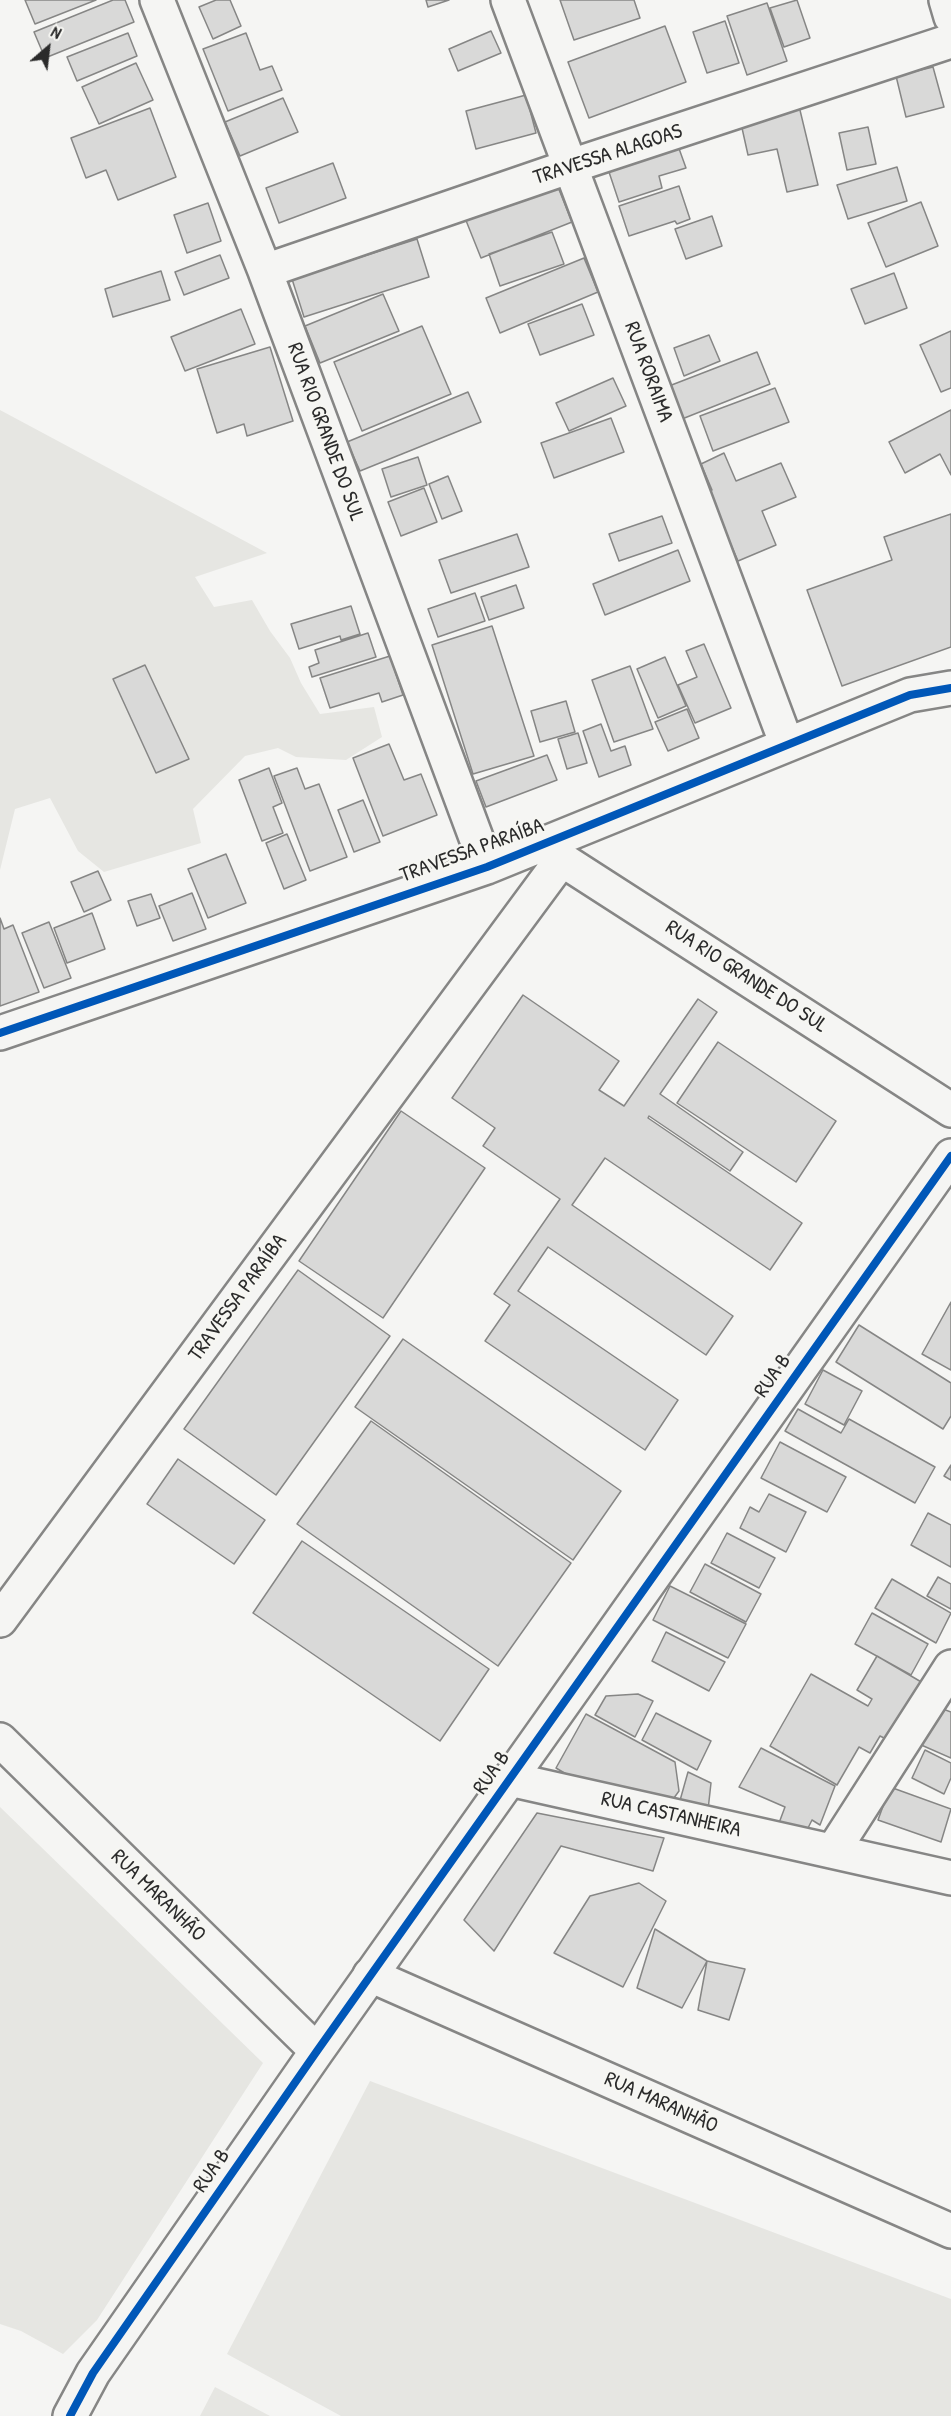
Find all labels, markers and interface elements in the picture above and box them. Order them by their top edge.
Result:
north arrow [18,18,78,78]
text: N [48,20,65,44]
street label: TRAVESSA ALAGOAS [530,119,686,191]
street label: RUA RORAIMA [618,318,678,426]
street label: RUA RIO GRANDE DO SUL [281,339,369,525]
street label: TRAVESSA PARAÍBA [397,813,547,889]
street label: RUA RIO GRANDE DO SUL [660,915,832,1039]
street label: TRAVESSA PARAÍBA [183,1230,293,1366]
street label: RUA B [749,1350,797,1402]
street label: RUA B [468,1747,516,1799]
street label: RUA CASTANHEIRA [599,1787,743,1843]
street label: RUA MARANHÃO [106,1845,210,1947]
street label: RUA MARANHÃO [600,2067,722,2139]
street label: RUA B [188,2145,236,2197]

